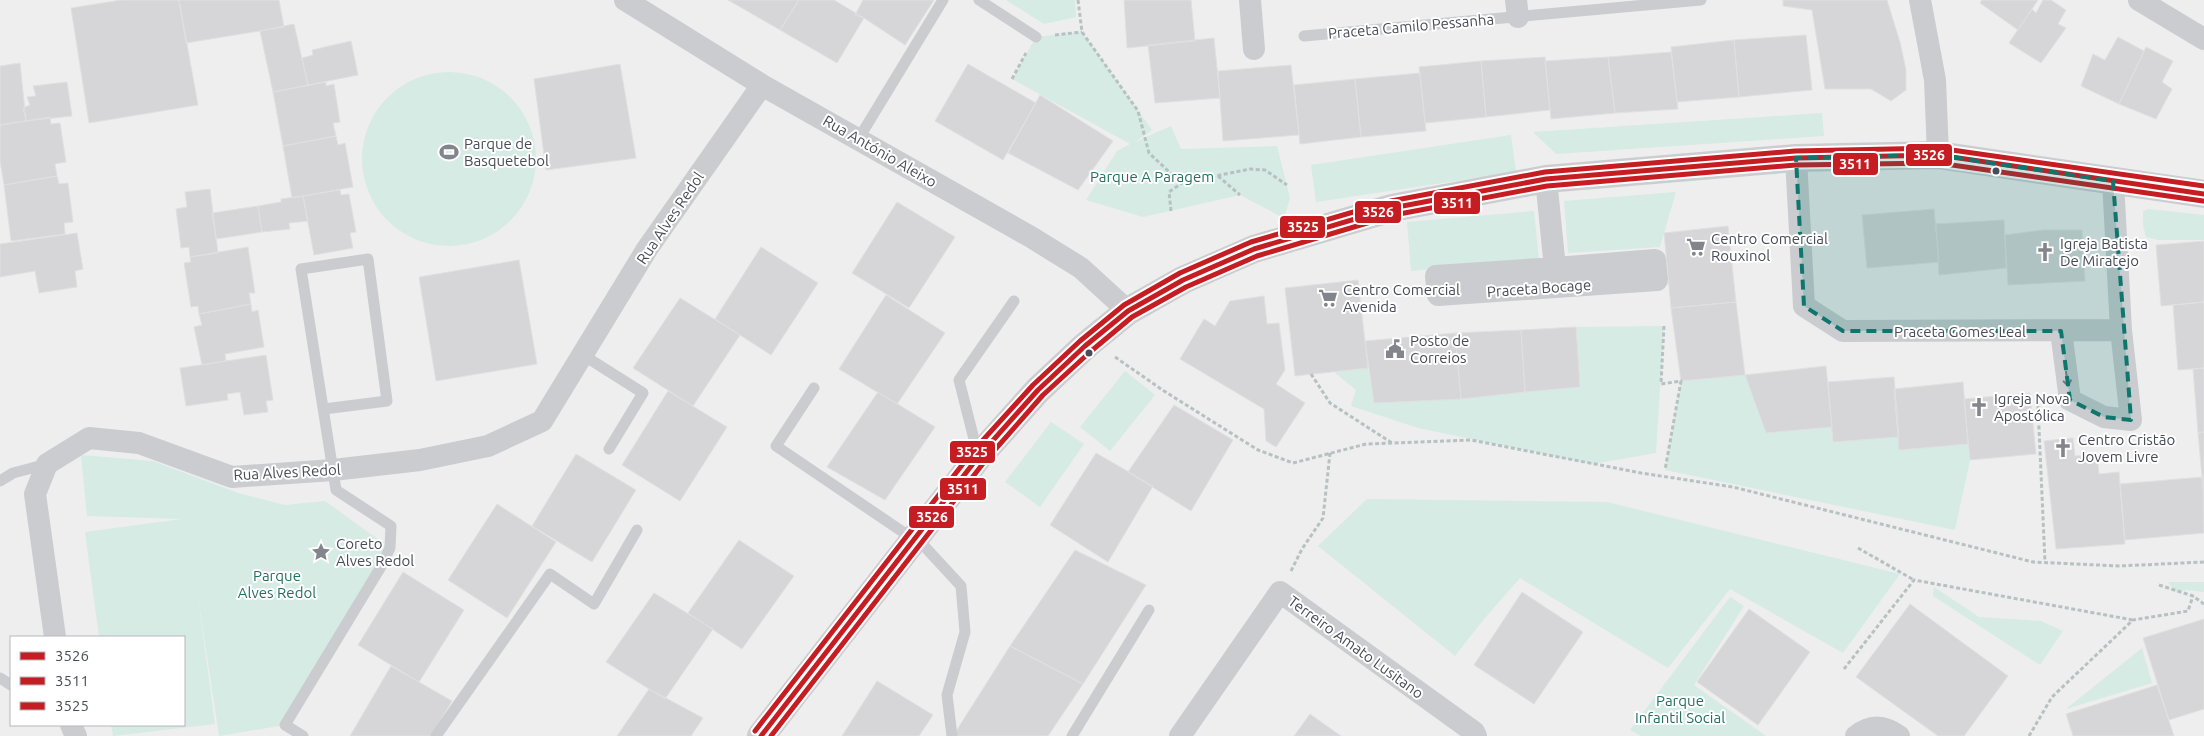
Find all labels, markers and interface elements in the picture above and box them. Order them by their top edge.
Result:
street label: Praceta Camilo Pessanha [1327,10,1495,42]
street label: Rua António Aleixo [820,112,940,190]
place label: Parque de Basquetebol [464,135,549,169]
sports icon: Parque de Basquetebol [438,141,460,163]
line badge: 3526 [1905,143,1953,167]
text: 3526 [1913,147,1945,163]
line badge: 3511 [1832,152,1879,176]
text: 3511 [1839,156,1871,172]
unlabelled marker [1991,166,2001,176]
park label: Parque A Paragem [1090,168,1214,185]
street label: Rua Alves Redol [633,169,707,267]
line badge: 3511 [1433,191,1481,215]
text: 3511 [1441,195,1473,211]
line badge: 3526 [1354,200,1402,224]
text: 3526 [1362,204,1394,220]
line badge: 3525 [1279,215,1326,239]
text: 3525 [1287,219,1319,235]
place label: Centro Comercial Rouxinol [1711,230,1828,264]
place label: Igreja Batista De Miratejo [2060,235,2148,269]
supermarket icon: Centro Comercial Rouxinol [1685,236,1707,258]
church icon: Igreja Batista De Miratejo [2034,241,2056,263]
street label: Praceta Bocage [1486,276,1592,300]
place label: Centro Comercial Avenida [1343,281,1460,315]
supermarket icon: Centro Comercial Avenida [1317,287,1339,309]
street label: Praceta Gomes Leal [1894,323,2026,340]
place label: Posto de Correios [1410,332,1469,366]
public building icon: Posto de Correios [1384,338,1406,360]
unlabelled marker [1084,348,1094,358]
one-way arrow [2063,371,2073,387]
place label: Igreja Nova Apostólica [1994,390,2070,424]
church icon: Igreja Nova Apostólica [1968,396,1990,418]
place label: Centro Cristão Jovem Livre [2078,431,2175,465]
church icon: Centro Cristão Jovem Livre [2052,437,2074,459]
line badge: 3525 [949,440,996,464]
text: 3525 [956,444,988,460]
street label: Rua Alves Redol [233,461,341,483]
line badge: 3511 [939,477,987,501]
text: 3511 [947,481,979,497]
line badge: 3526 [908,505,955,529]
text: 3526 [916,509,948,525]
place label: Coreto Alves Redol [336,535,414,569]
place icon: Coreto Alves Redol [310,541,332,563]
park label: Parque Alves Redol [238,567,316,601]
street label: Terreiro Amato Lusitano [1285,592,1427,702]
legend [10,636,185,726]
text: 3526 [55,647,89,664]
text: 3511 [55,672,89,689]
park label: Parque Infantil Social [1635,692,1725,726]
text: 3525 [55,697,89,714]

